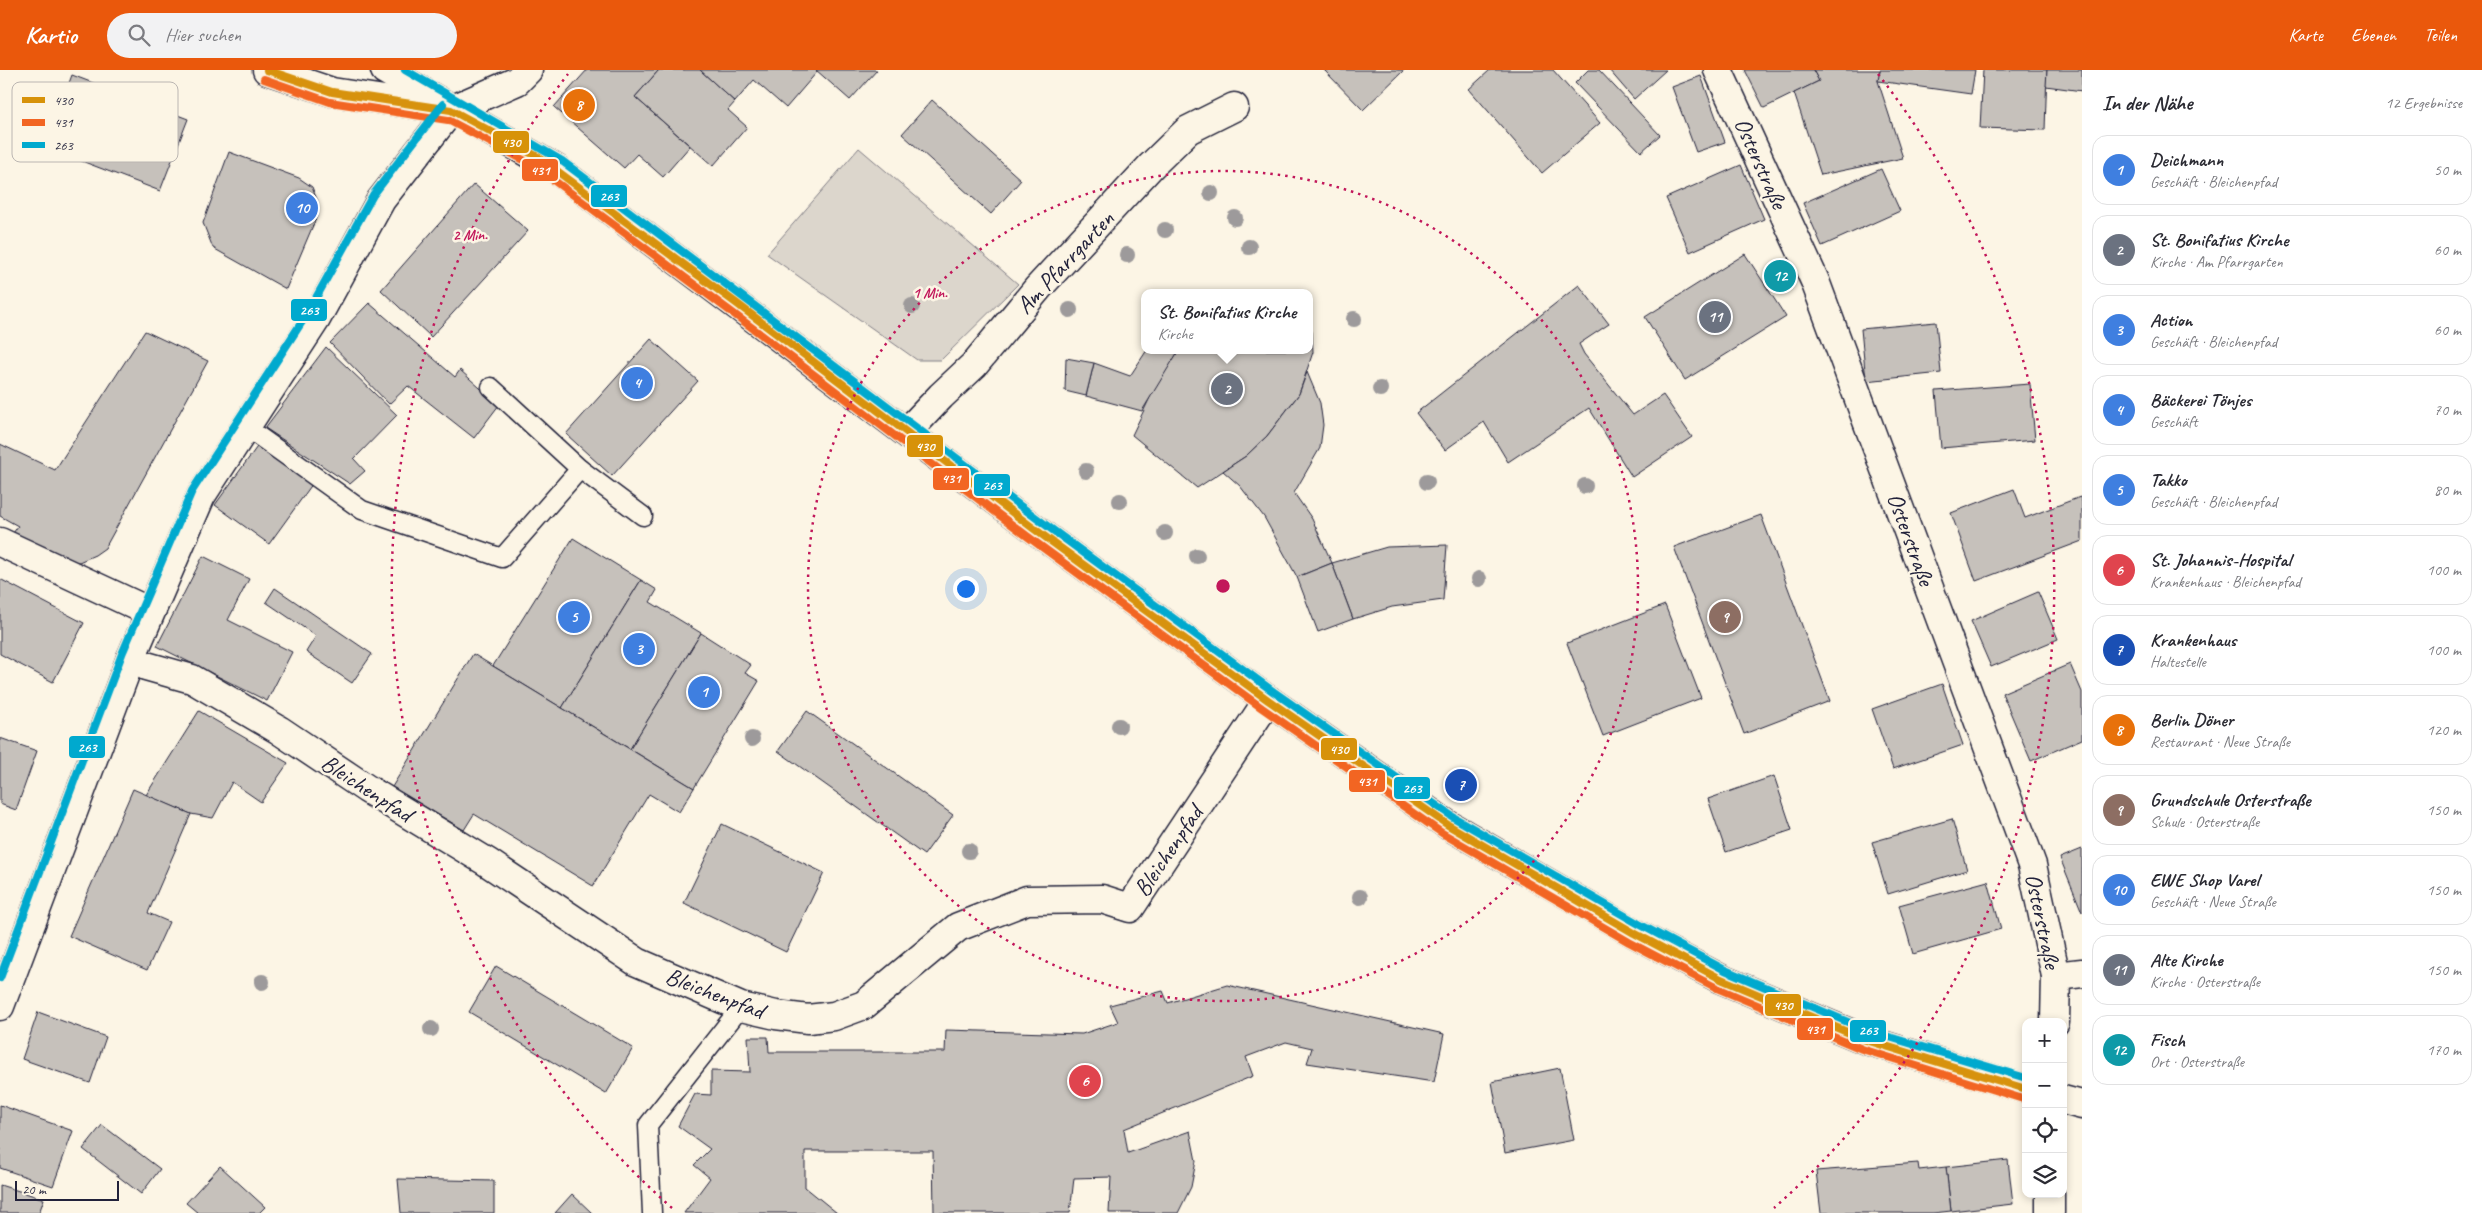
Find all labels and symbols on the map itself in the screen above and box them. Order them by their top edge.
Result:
legend [12,82,178,162]
pin: 8 [563,86,595,124]
text: 430 [54,92,75,109]
street label: Osterstraße [1728,113,1795,215]
text: 431 [54,114,74,131]
line badge: 430 [492,130,530,154]
text: 430 [502,134,522,151]
text: 263 [54,137,75,154]
line badge: 431 [521,158,559,182]
text: 431 [531,162,551,179]
line badge: 263 [590,184,628,208]
text: 263 [599,188,620,205]
pin: 10 [286,189,318,227]
street label: Am Pfarrgarten [1010,204,1121,320]
text: 2 Min. [453,226,488,245]
pin: 12 [1764,257,1796,295]
text: 1 Min. [913,284,948,303]
line badge: 263 [290,298,328,322]
pin: 11 [1699,298,1731,336]
text: 263 [299,302,320,319]
pin: 4 [621,364,653,402]
pin: 2 [1211,370,1243,408]
line badge: 430 [906,434,944,458]
text: 430 [916,438,936,455]
line badge: 431 [932,467,970,491]
text: 431 [942,470,962,487]
line badge: 263 [973,473,1011,497]
text: 263 [982,477,1003,494]
street label: Osterstraße [1880,489,1942,592]
your location [953,576,979,602]
centre of rings [1214,577,1232,595]
pin: 5 [558,598,590,636]
pin: 9 [1709,598,1741,636]
pin: 3 [623,630,655,668]
pin: 1 [688,673,720,711]
line badge: 263 [68,735,106,759]
line badge: 430 [1320,737,1358,761]
text: 263 [77,739,98,756]
text: 430 [1330,741,1350,758]
street label: Bleichenpfad [316,747,421,831]
pin: 7 [1445,766,1477,804]
line badge: 431 [1348,769,1386,793]
text: 431 [1358,773,1378,790]
line badge: 263 [1393,776,1431,800]
text: 263 [1402,780,1423,797]
street label: Bleichenpfad [1127,797,1211,902]
street label: Osterstraße [2018,871,2068,973]
street label: Bleichenpfad [662,961,772,1027]
line badge: 430 [1764,993,1802,1017]
text: 430 [1774,997,1794,1014]
line badge: 431 [1796,1017,1834,1041]
line badge: 263 [1849,1019,1887,1043]
text: 431 [1806,1021,1826,1038]
text: 263 [1858,1022,1879,1039]
pin: 6 [1069,1062,1101,1100]
scale bar [15,1178,119,1201]

